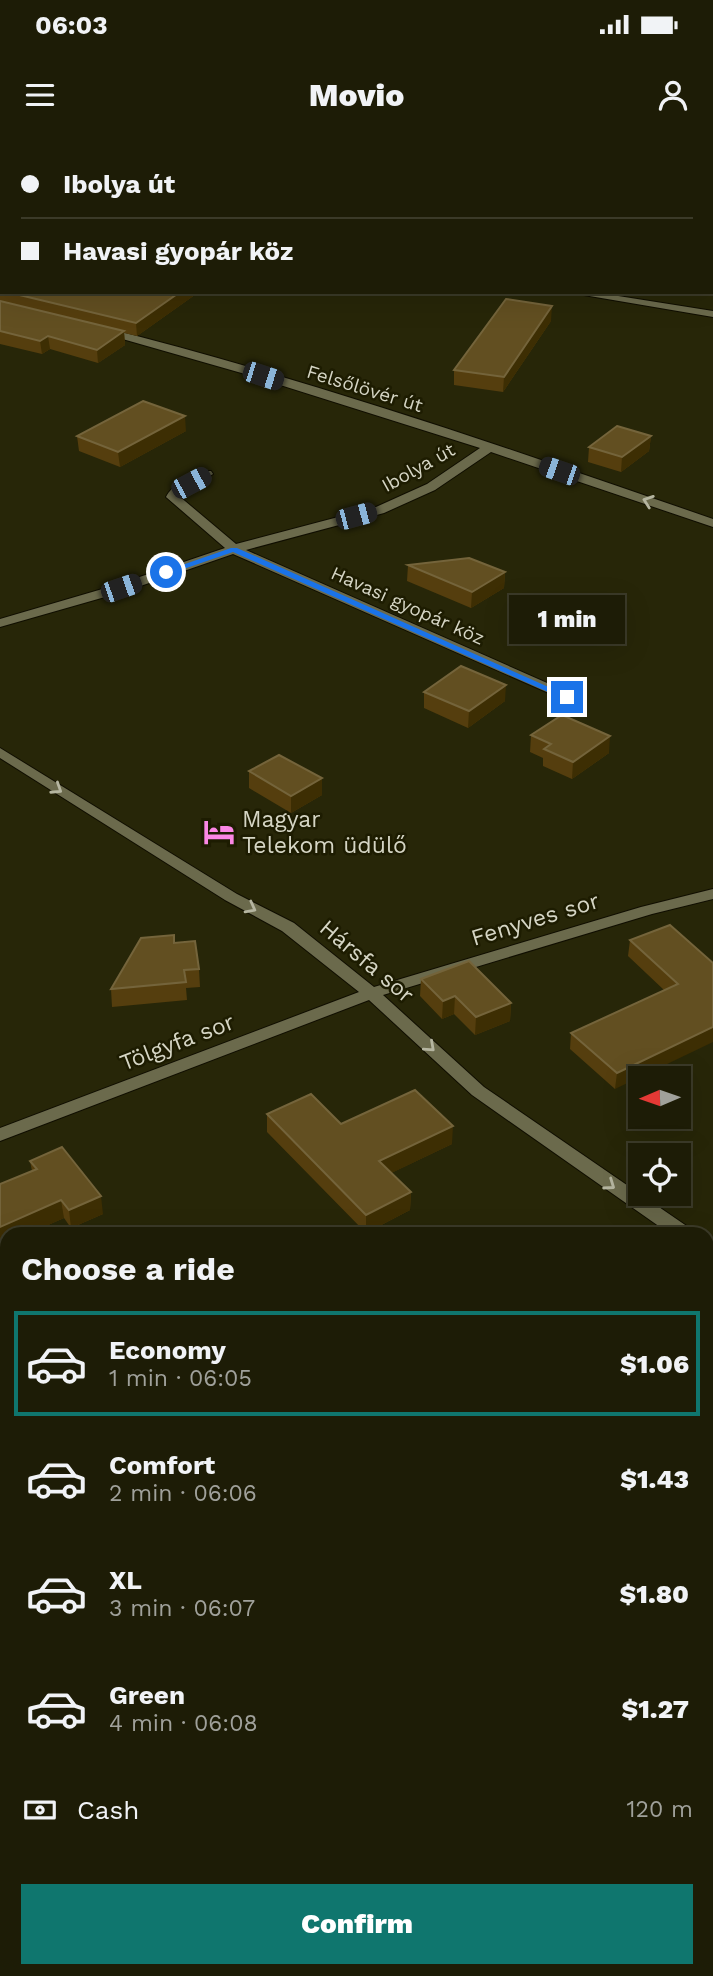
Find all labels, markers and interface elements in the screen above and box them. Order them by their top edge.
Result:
text: 06:03 [35,10,108,40]
icon: menu [21,76,59,114]
text: Movio [309,76,404,114]
icon: person [654,76,692,114]
text: Ibolya út [63,169,175,199]
text: Havasi gyopár köz [63,236,293,266]
car [240,360,287,392]
street label: Felsőlövér út [304,360,426,417]
street label: Ibolya út [378,438,459,497]
car [536,454,583,488]
car [168,464,215,502]
one-way arrow [643,495,655,509]
car [333,500,380,532]
route start [150,556,182,588]
street label: Havasi gyopár köz [327,561,488,650]
car [98,571,145,605]
callout: 1 min [509,596,625,644]
text: 1 min [537,606,597,633]
route end [551,681,583,713]
one-way arrow [50,781,63,794]
place label: Magyar Telekom üdülő [242,806,407,859]
hotel icon: Magyar Telekom üdülő [202,815,236,849]
street label: Fenyves sor [468,887,602,952]
one-way arrow [244,900,256,913]
street label: Hársfa sor [314,914,419,1009]
street label: Tölgyfa sor [116,1008,238,1077]
one-way arrow [422,1039,435,1052]
north arrow [628,1066,691,1129]
map controls [628,1066,691,1206]
button: locate [628,1143,691,1206]
one-way arrow [602,1177,615,1189]
text: Choose a ride [21,1250,235,1288]
icon: car [25,1332,88,1395]
text: Economy [109,1335,226,1365]
text: $1.06 [620,1349,689,1379]
text: 1 min · 06:05 [109,1365,252,1392]
icon: car [25,1447,88,1510]
text: Comfort [109,1450,215,1480]
text: $1.43 [620,1464,689,1494]
text: 2 min · 06:06 [109,1480,257,1507]
icon: car [25,1562,88,1625]
text: XL [109,1565,142,1595]
text: $1.80 [619,1579,689,1609]
text: 3 min · 06:07 [109,1595,255,1622]
icon: car [25,1677,88,1740]
text: Green [109,1680,185,1710]
text: $1.27 [621,1694,689,1724]
text: 4 min · 06:08 [109,1710,258,1737]
icon: cash [21,1791,59,1829]
text: Cash [77,1795,139,1825]
text: 120 m [627,1796,693,1823]
button: Confirm [21,1884,693,1964]

